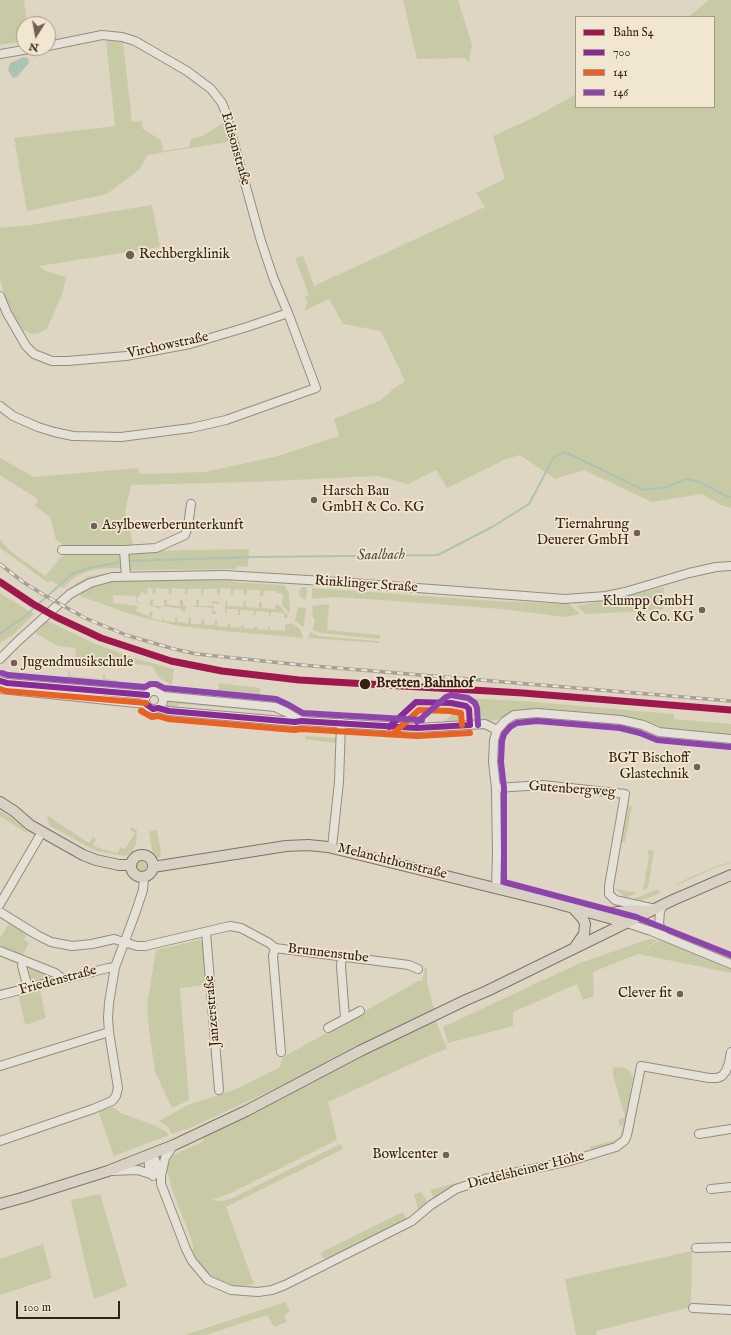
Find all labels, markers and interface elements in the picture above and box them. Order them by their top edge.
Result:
north arrow [16,16,56,56]
legend [575,16,715,108]
text: Bahn S4 [613,25,654,40]
text: N [28,39,40,55]
text: 700 [613,45,630,60]
text: 141 [613,65,628,80]
text: 146 [613,85,628,100]
street label: Edisonstraße [217,110,253,188]
place label: Rechbergklinik [139,247,230,263]
marker: Rechbergklinik [124,249,136,261]
street label: Virchowstraße [126,329,210,363]
place label: Harsch Bau GmbH & Co. KG [322,484,424,516]
marker: Harsch Bau GmbH & Co. KG [309,495,319,505]
place label: Tiernahrung Deuerer GmbH [537,517,629,550]
place label: Asylbewerberunterkunft [102,518,244,534]
marker: Asylbewerberunterkunft [89,521,99,531]
marker: Tiernahrung Deuerer GmbH [632,528,642,538]
water label: Saalbach [357,547,405,565]
street label: Rinklinger Straße [314,573,418,597]
place label: Klumpp GmbH & Co. KG [603,594,694,626]
marker: Klumpp GmbH & Co. KG [697,605,707,615]
place label: Jugendmusikschule [22,655,133,671]
marker: Jugendmusikschule [9,658,19,668]
place label: Bretten Bahnhof [376,676,474,692]
marker: Bretten Bahnhof [358,677,372,691]
place label: BGT Bischoff Glastechnik [608,751,689,784]
marker: BGT Bischoff Glastechnik [692,762,702,772]
street label: Gutenbergweg [528,779,616,801]
street label: Melanchthonstraße [336,840,448,884]
street label: Brunnenstube [287,941,369,967]
street label: Friedenstraße [17,963,99,999]
street label: Janzerstraße [202,975,224,1047]
place label: Clever fit [618,986,672,1002]
marker: Clever fit [675,989,685,999]
place label: Bowlcenter [372,1147,438,1163]
street label: Diedelsheimer Höhe [466,1148,586,1194]
marker: Bowlcenter [441,1150,451,1160]
scale bar [18,1293,122,1319]
text: 100 m [23,1300,51,1315]

